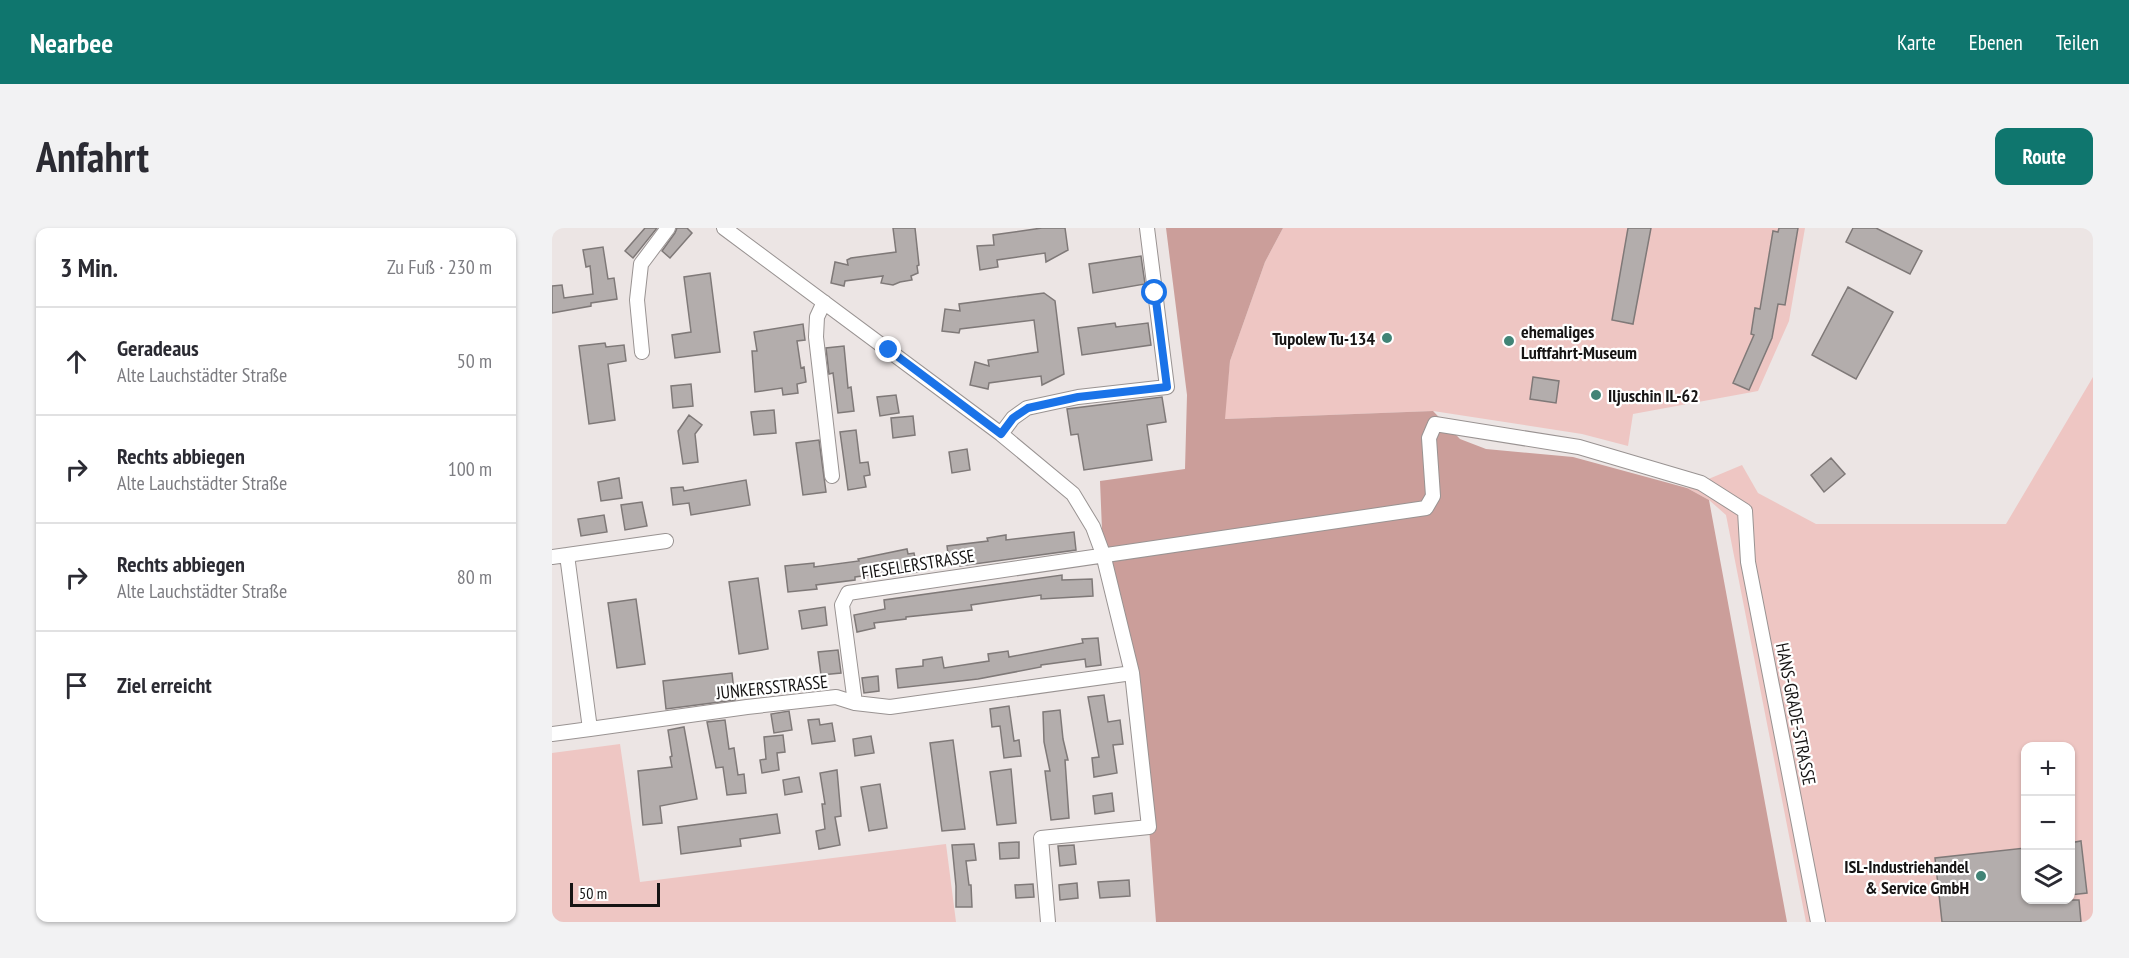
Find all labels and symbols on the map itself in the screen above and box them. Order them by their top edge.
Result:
route start [1141,279,1167,305]
place label: ehemaliges Luftfahrt-Museum [1521,320,1637,364]
place label: Tupolew Tu-134 [1272,327,1375,350]
marker: Tupolew Tu-134 [1380,331,1394,345]
marker: ehemaliges Luftfahrt-Museum [1502,334,1516,348]
route end [875,336,901,362]
place label: Iljuschin IL-62 [1608,384,1699,407]
marker: Iljuschin IL-62 [1589,388,1603,402]
street label: FIESELERSTRASSE [860,544,976,584]
street label: HANS-GRADE-STRASSE [1771,641,1821,787]
street label: JUNKERSSTRASSE [714,670,829,704]
place label: ISL-Industriehandel & Service GmbH [1844,855,1970,899]
marker: ISL-Industriehandel & Service GmbH [1974,869,1988,883]
scale bar [570,880,660,908]

